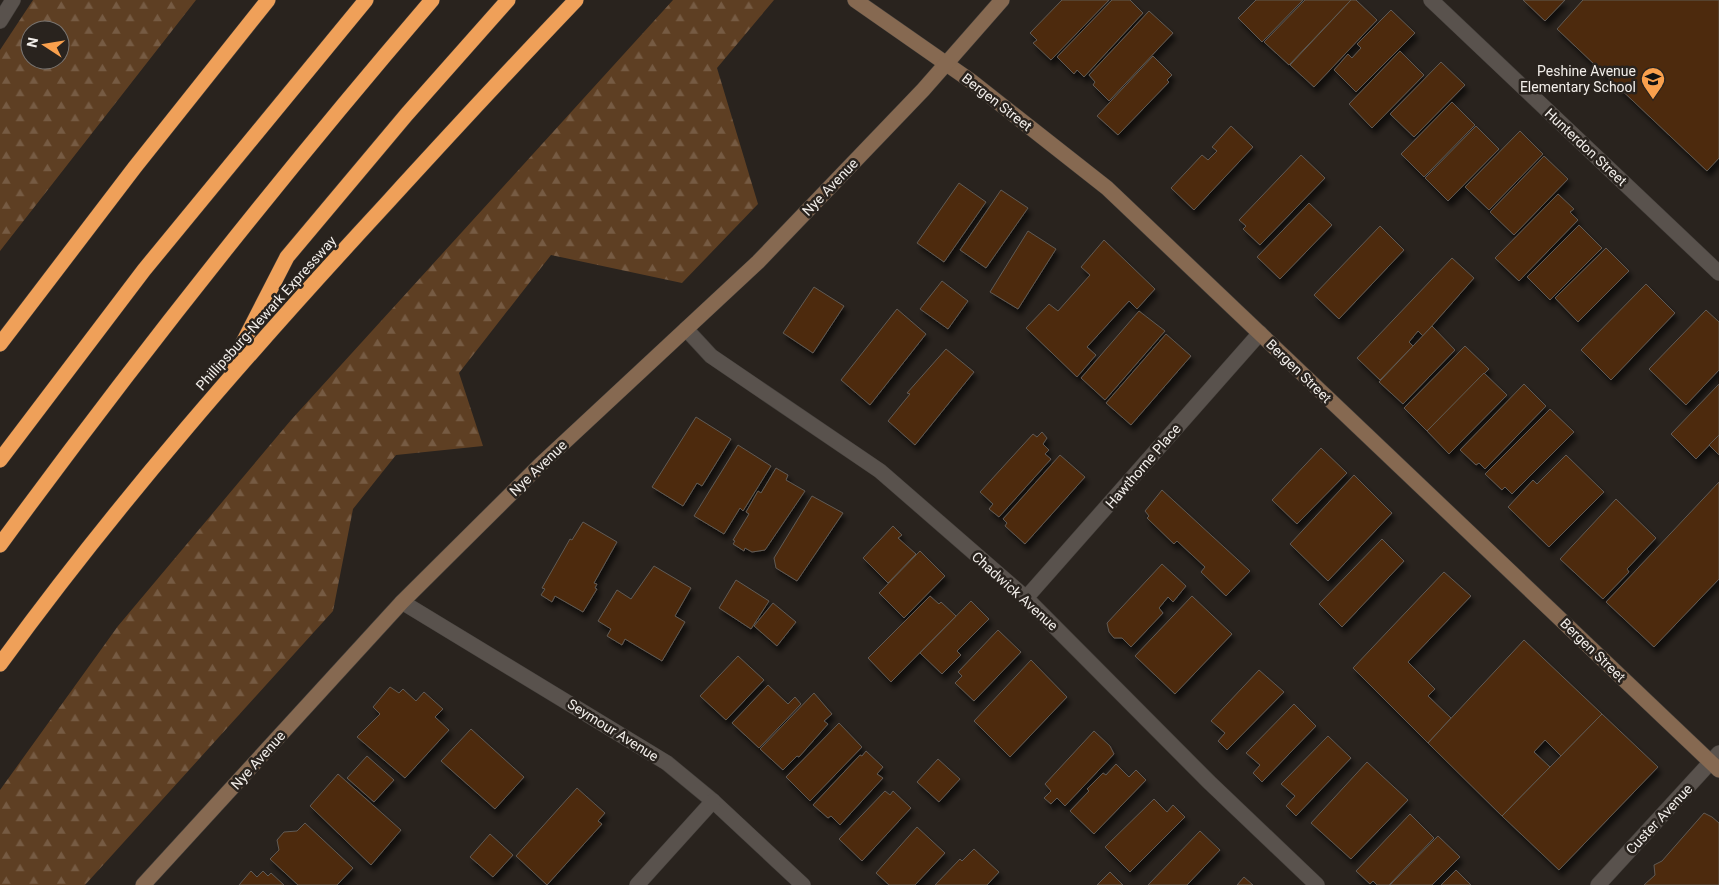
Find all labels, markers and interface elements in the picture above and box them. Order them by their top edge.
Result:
north arrow [20,20,70,70]
text: N [23,36,41,49]
place label: Peshine Avenue Elementary School [1520,63,1636,95]
school or university icon: Peshine Avenue Elementary School [1640,66,1666,100]
street label: Bergen Street [959,70,1035,134]
street label: Hunterdon Street [1542,105,1631,189]
street label: Nye Avenue [799,155,861,219]
street label: Phillipsburg-Newark Expressway [192,232,340,393]
street label: Bergen Street [1263,336,1335,406]
street label: Hawthorne Place [1102,421,1184,511]
street label: Nye Avenue [506,437,570,499]
street label: Chadwick Avenue [969,548,1061,634]
street label: Bergen Street [1557,615,1629,685]
street label: Seymour Avenue [565,696,661,764]
street label: Nye Avenue [228,727,288,793]
street label: Custer Avenue [1622,781,1696,857]

